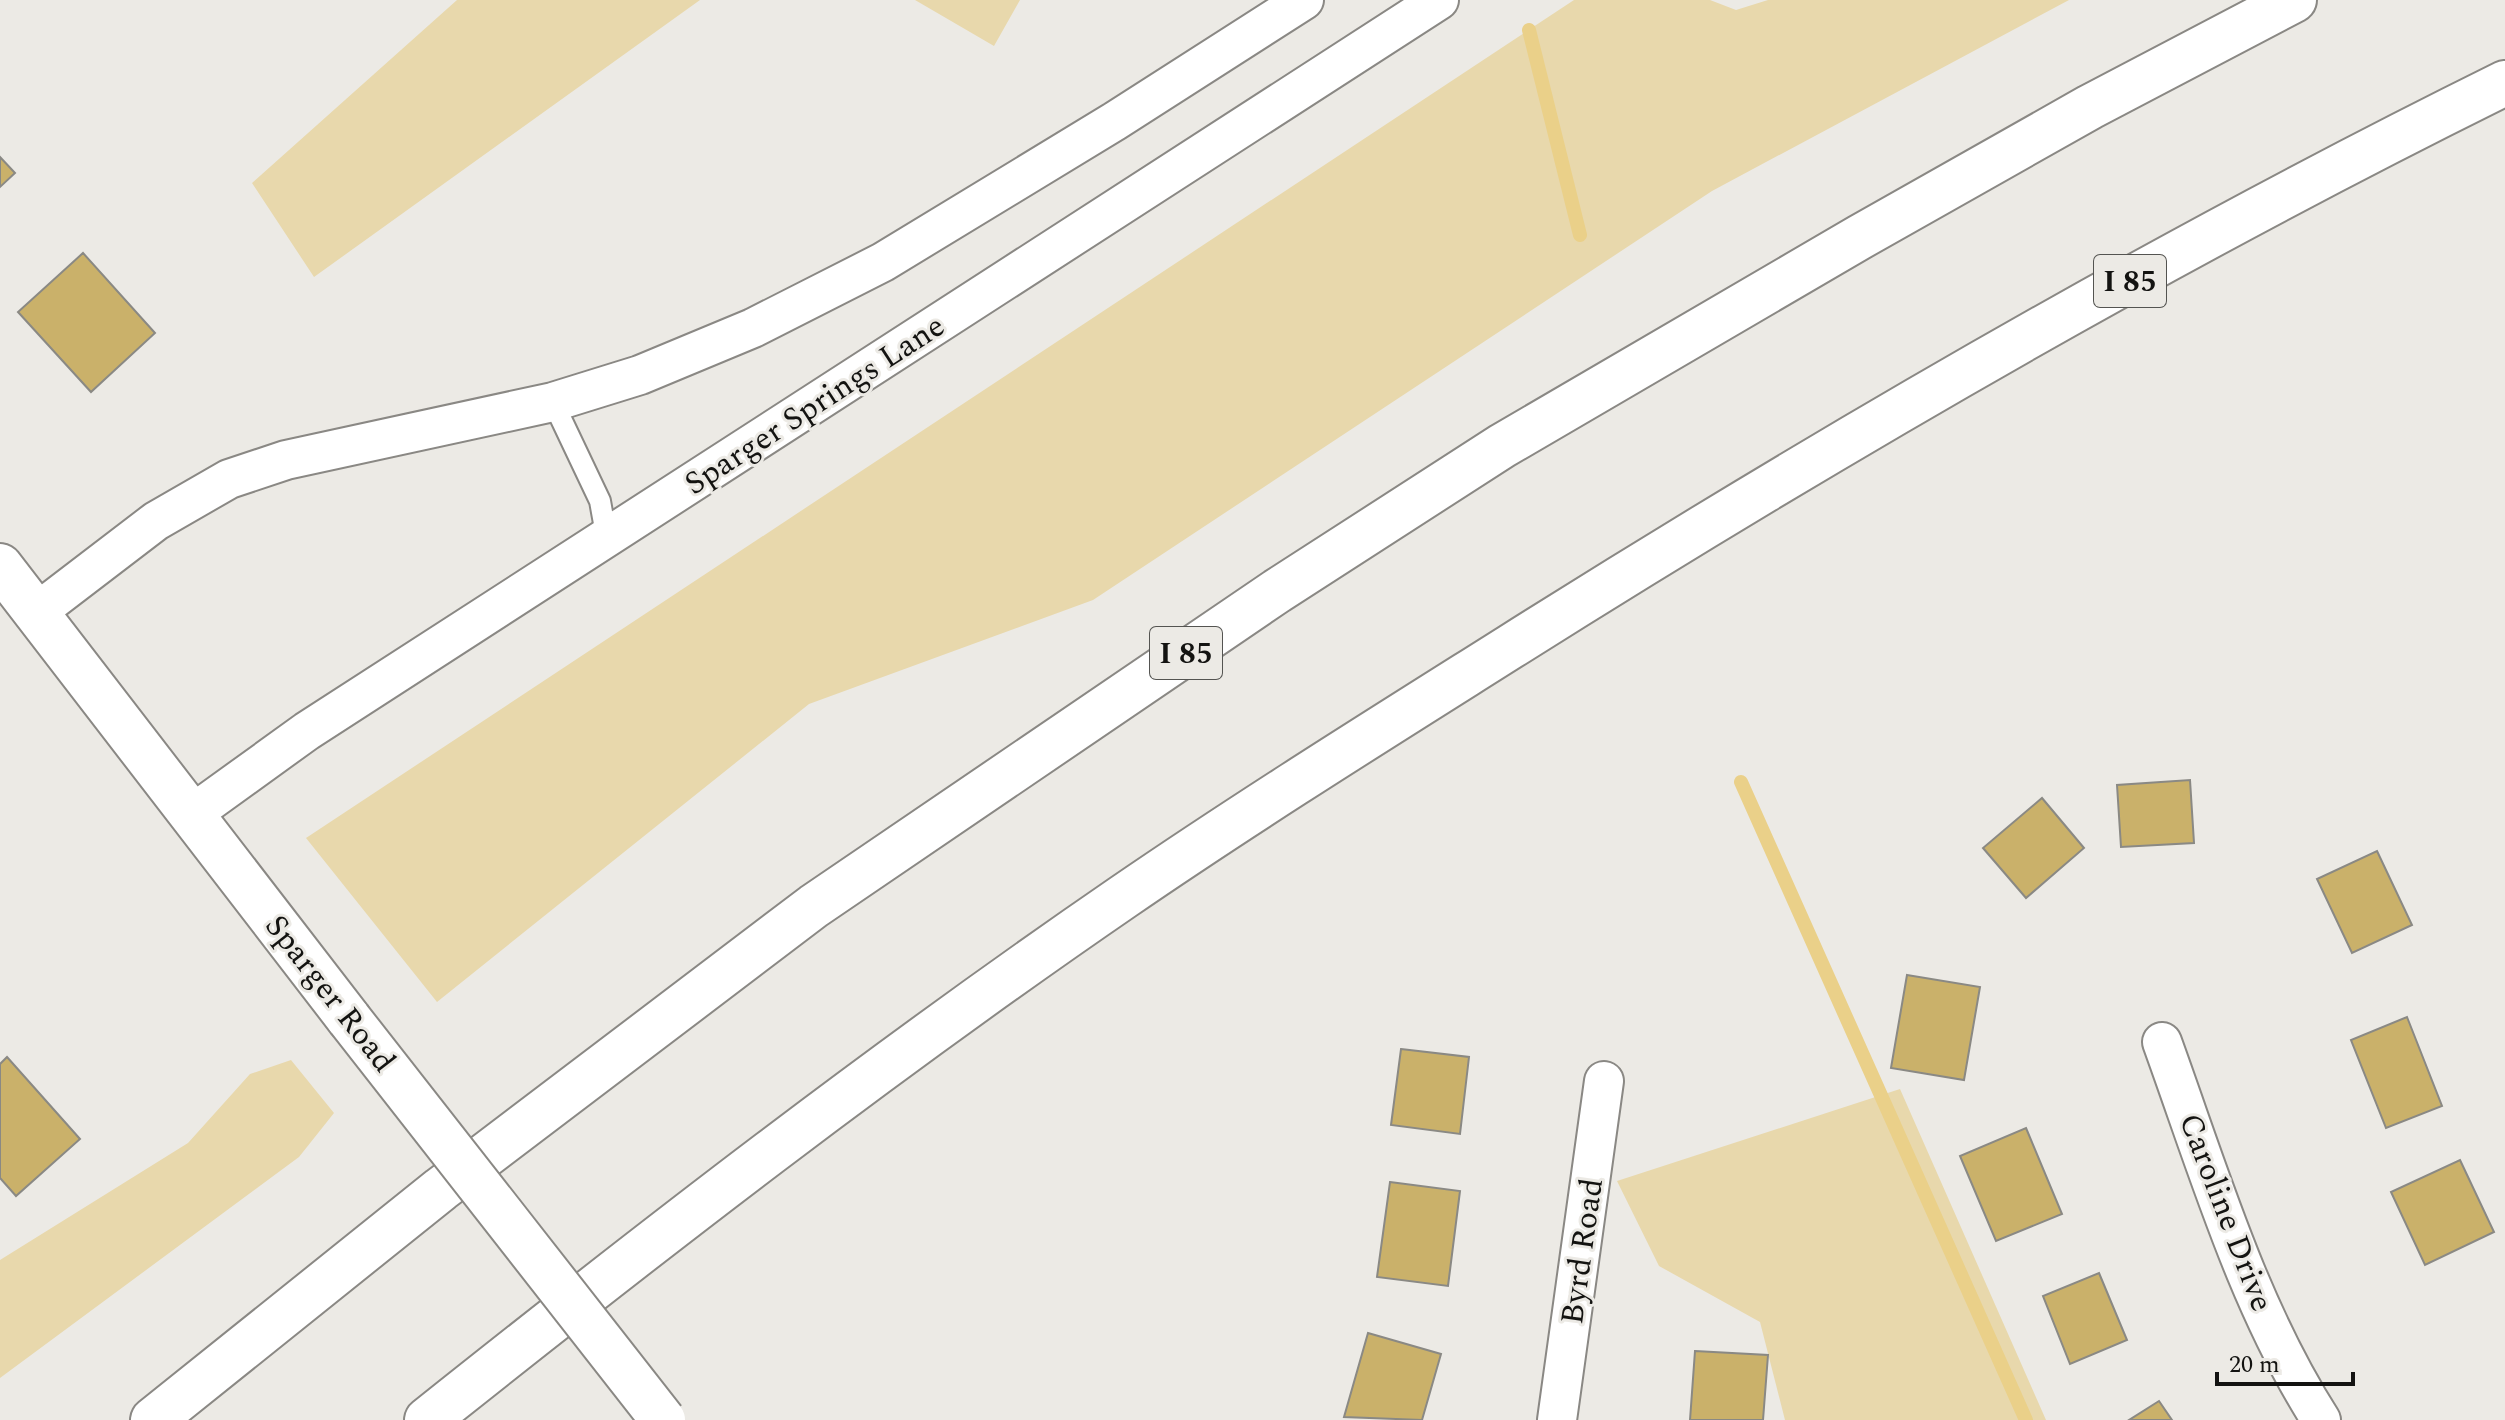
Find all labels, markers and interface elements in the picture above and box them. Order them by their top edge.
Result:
road number: I 85 [2094,255,2166,307]
street label: Sparger Springs Lane [675,302,955,508]
road number: I 85 [1150,627,1222,679]
street label: Sparger Road [252,904,407,1084]
street label: Caroline Drive [2165,1106,2286,1319]
street label: Byrd Road [1548,1175,1617,1327]
scale bar [2217,1336,2353,1386]
text: 20 m [2229,1347,2280,1383]

